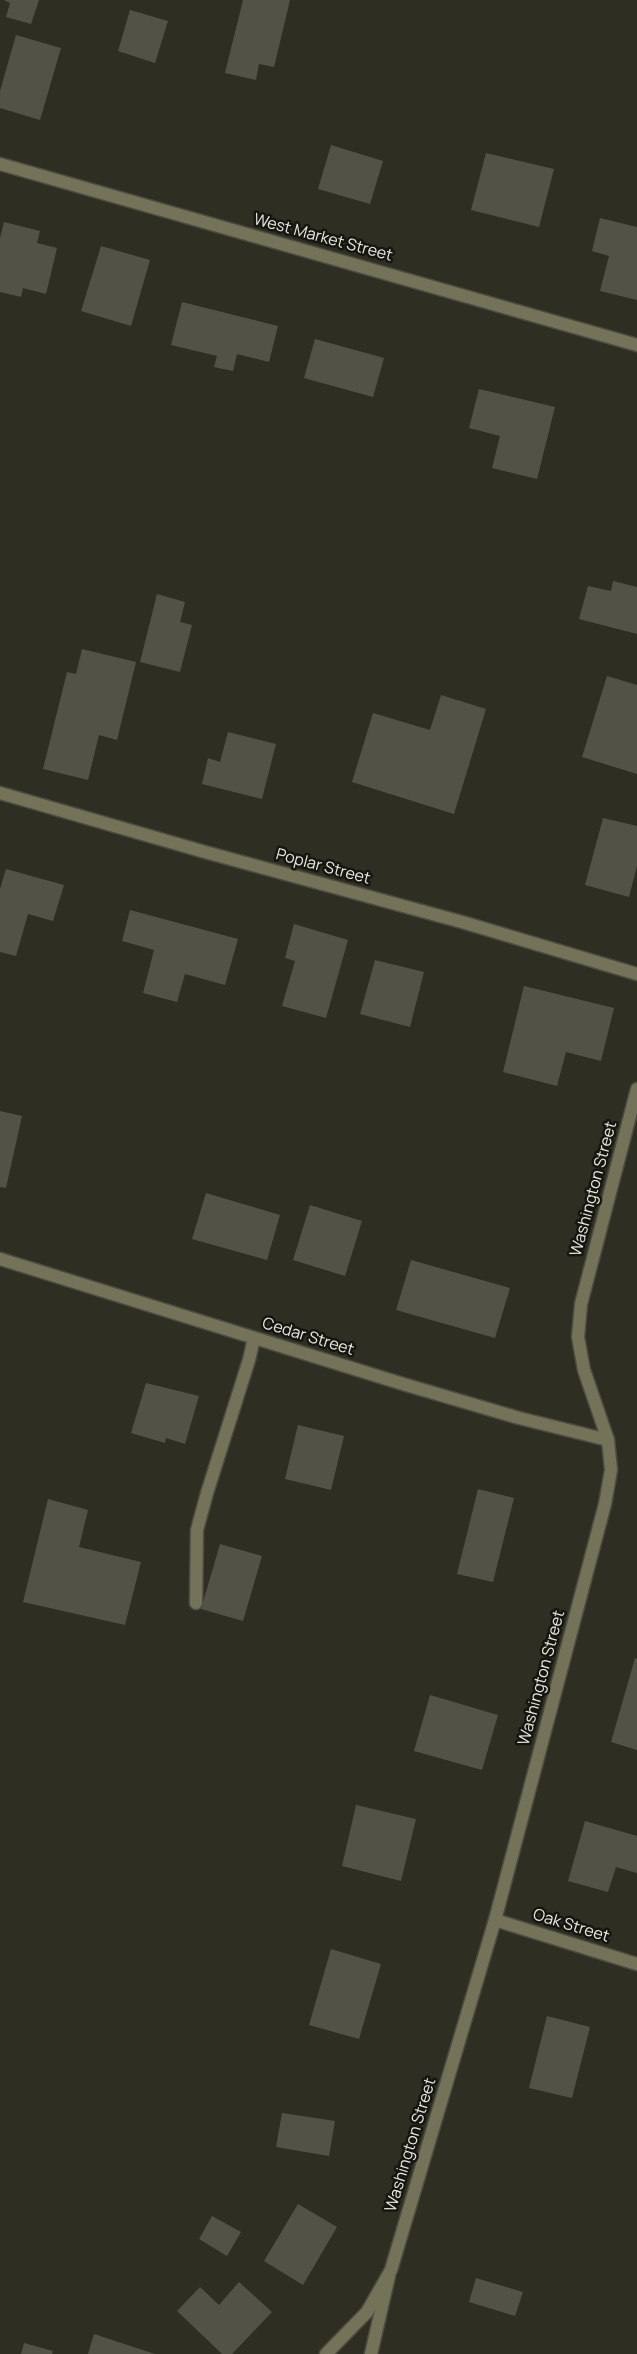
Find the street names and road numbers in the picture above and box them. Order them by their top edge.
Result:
street label: West Market Street [251,210,395,266]
street label: Poplar Street [274,845,372,889]
street label: Washington Street [567,1119,621,1259]
street label: Cedar Street [260,1314,356,1360]
street label: Washington Street [515,1608,569,1748]
street label: Oak Street [531,1905,611,1947]
street label: Washington Street [381,2076,441,2214]

